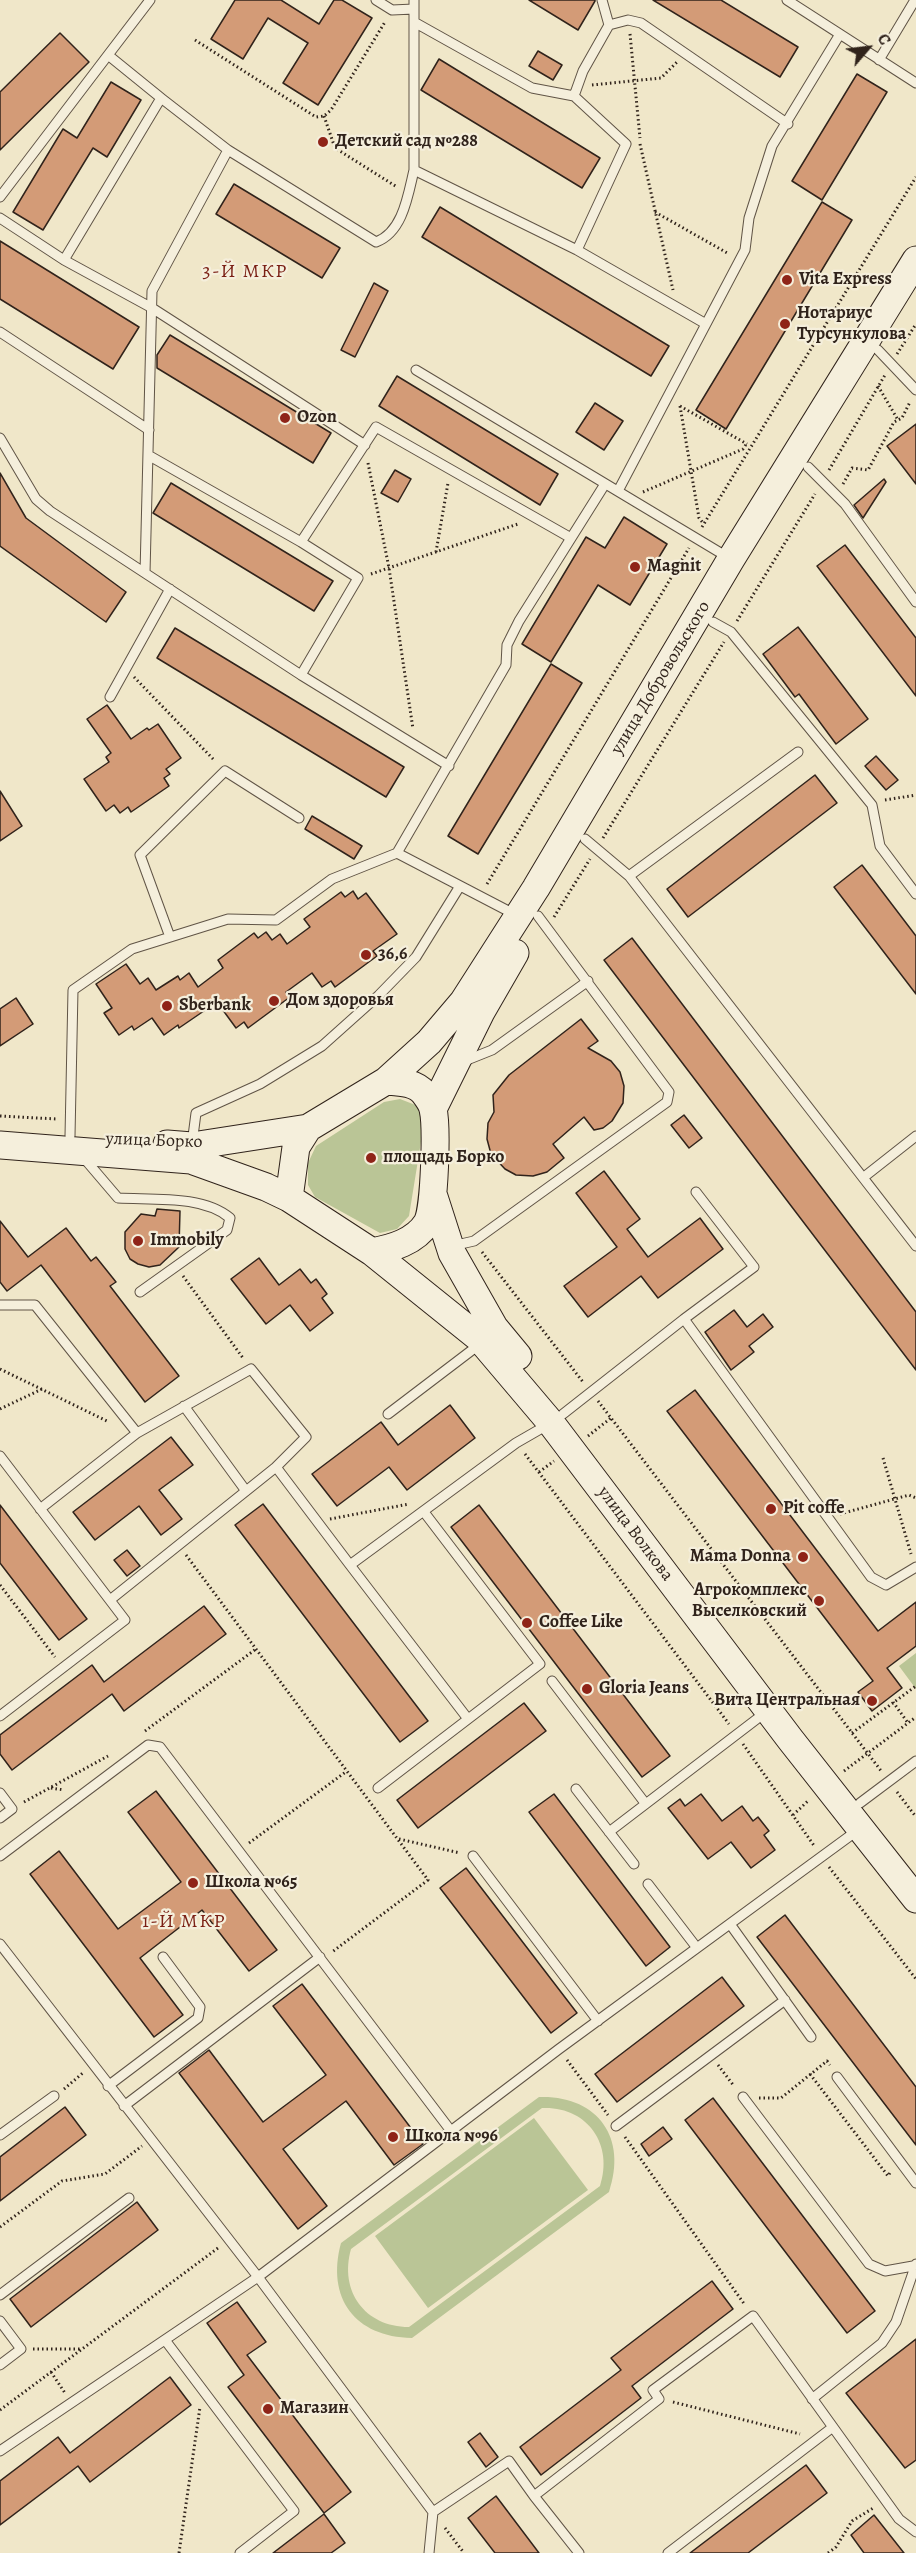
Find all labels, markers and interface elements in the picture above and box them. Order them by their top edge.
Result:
north arrow [838,18,898,78]
text: С [872,30,896,49]
place label: Детский сад №288 [335,131,478,153]
marker: Детский сад №288 [316,135,330,149]
district label: 3-Й МКР [202,260,288,284]
place label: Vita Express [799,269,892,291]
marker: Vita Express [780,273,794,287]
place label: Нотариус Турсункулова [797,303,906,346]
marker: Нотариус Турсункулова [778,317,792,331]
place label: Ozon [297,407,337,429]
marker: Ozon [278,411,292,425]
place label: Magnit [647,556,701,578]
marker: Magnit [628,560,642,574]
street label: улица Добровольского [607,597,715,759]
place label: 36,6 [378,944,407,966]
marker: 36,6 [359,948,373,962]
place label: Дом здоровья [286,990,394,1012]
marker: Дом здоровья [267,994,281,1008]
place label: Sberbank [179,995,251,1017]
marker: Sberbank [160,999,174,1013]
street label: улица Борко [105,1129,203,1153]
place label: площадь Борко [383,1147,504,1169]
marker: площадь Борко [364,1151,378,1165]
place label: Immobily [150,1230,224,1252]
marker: Immobily [131,1234,145,1248]
street label: улица Волкова [592,1482,678,1586]
place label: Pit coffe [783,1498,845,1520]
marker: Pit coffe [764,1502,778,1516]
place label: Mama Donna [690,1546,791,1568]
marker: Mama Donna [796,1550,810,1564]
place label: Агрокомплекс Выселковский [692,1580,807,1622]
marker: Агрокомплекс Выселковский [812,1594,826,1608]
place label: Coffee Like [539,1612,623,1634]
marker: Coffee Like [520,1616,534,1630]
place label: Gloria Jeans [599,1678,689,1700]
marker: Gloria Jeans [580,1682,594,1696]
place label: Вита Центральная [714,1690,860,1712]
marker: Вита Центральная [865,1694,879,1708]
place label: Школа №65 [205,1872,297,1894]
marker: Школа №65 [186,1876,200,1890]
district label: 1-Й МКР [142,1910,226,1934]
place label: Школа №96 [405,2126,498,2148]
marker: Школа №96 [386,2130,400,2144]
place label: Магазин [280,2398,349,2420]
marker: Магазин [261,2402,275,2416]

